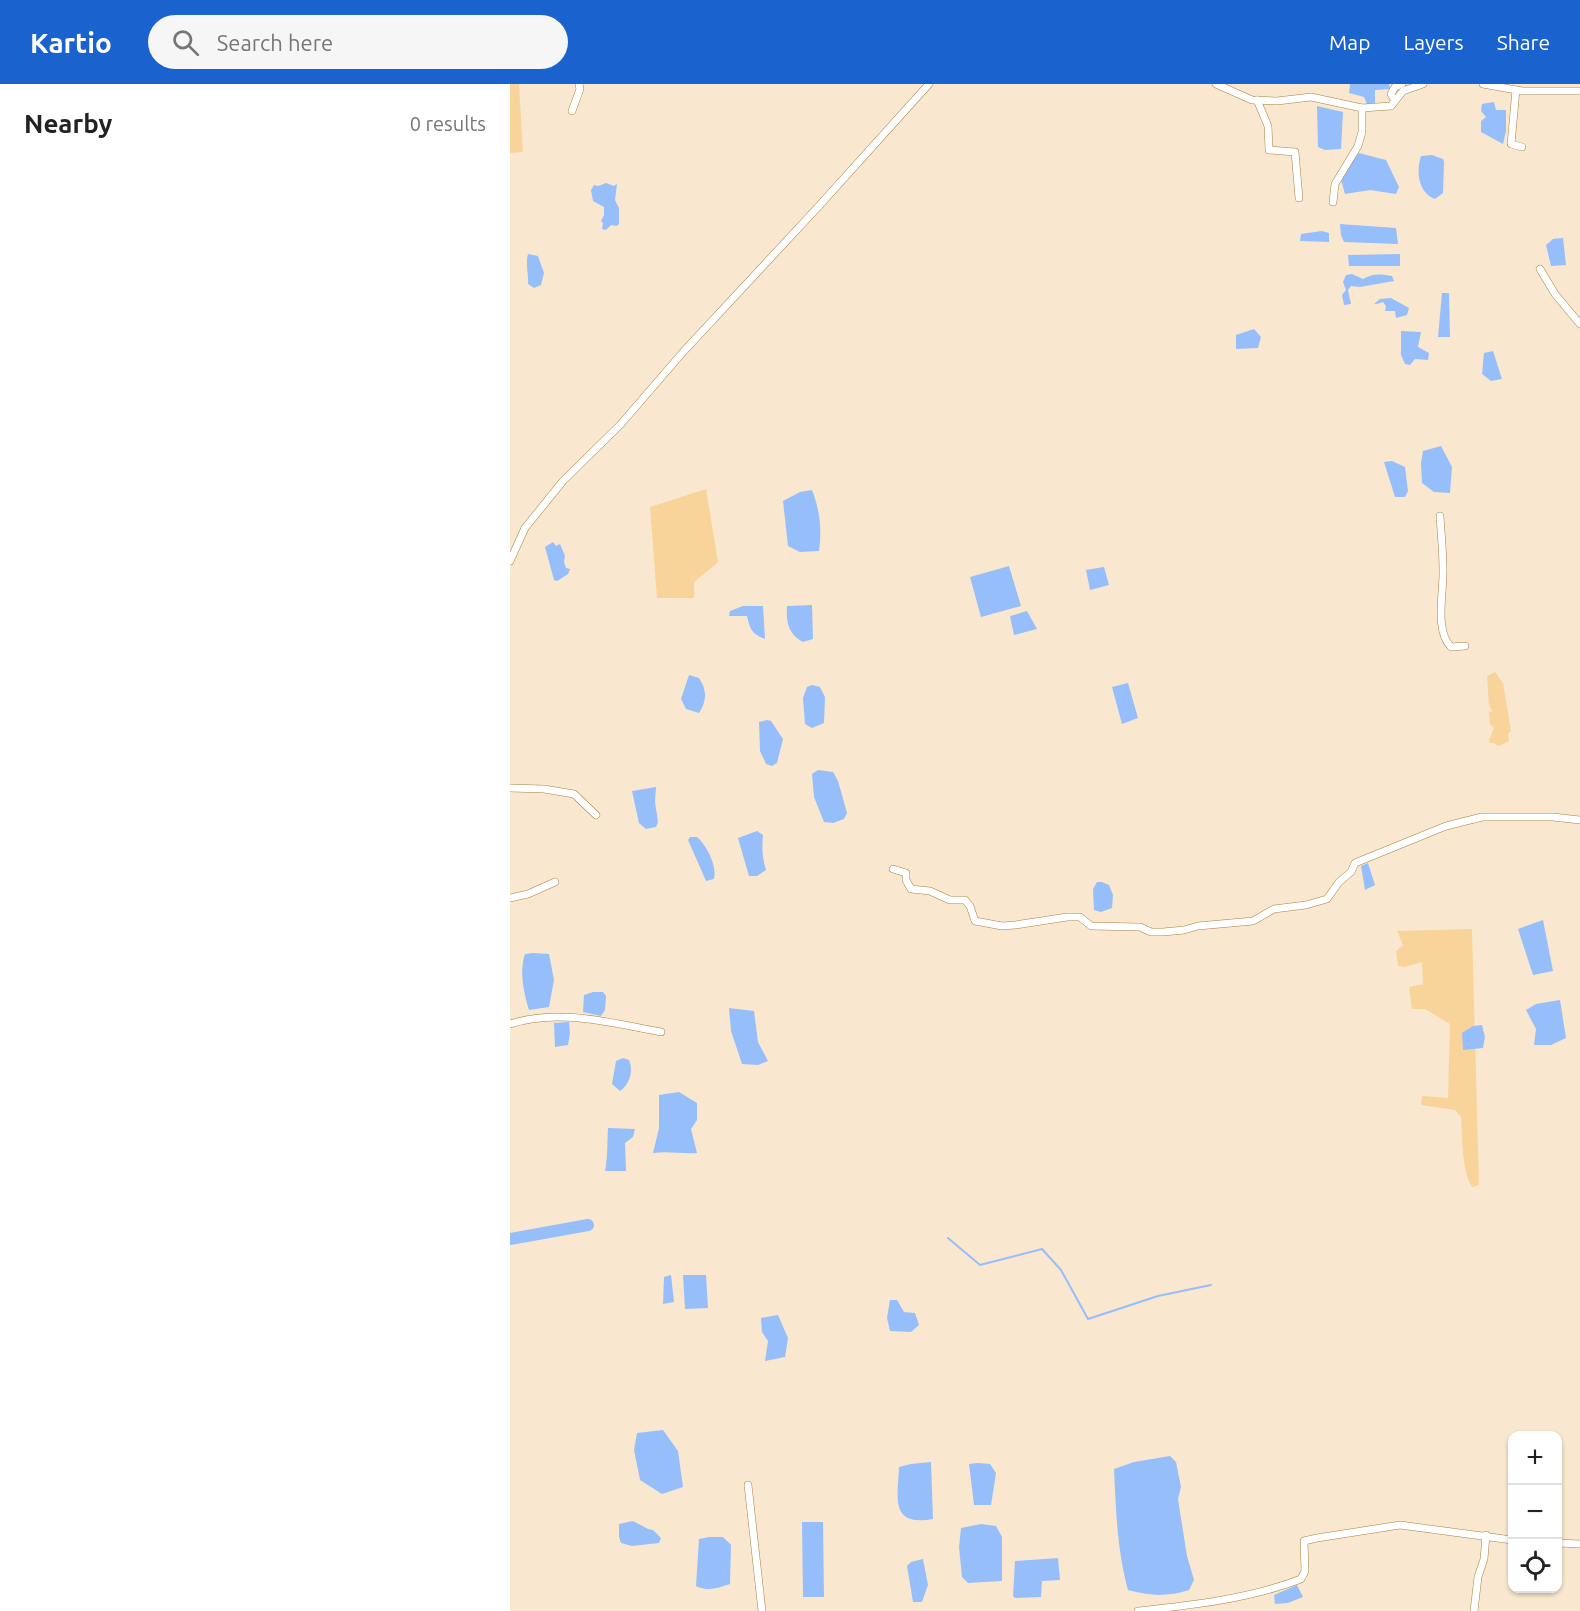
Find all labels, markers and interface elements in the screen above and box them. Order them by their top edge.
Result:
search box [148,15,568,69]
icon: search [169,26,202,59]
text: Kartio [30,27,112,58]
text: Search here [217,30,333,55]
text: Map [1329,30,1370,54]
text: Layers [1403,30,1464,54]
text: Share [1497,30,1550,54]
text: Nearby [24,109,112,138]
text: 0 results [410,112,486,135]
map controls [1508,1431,1562,1593]
button: + [1508,1431,1562,1485]
button: − [1508,1485,1562,1539]
button: locate [1508,1539,1562,1593]

